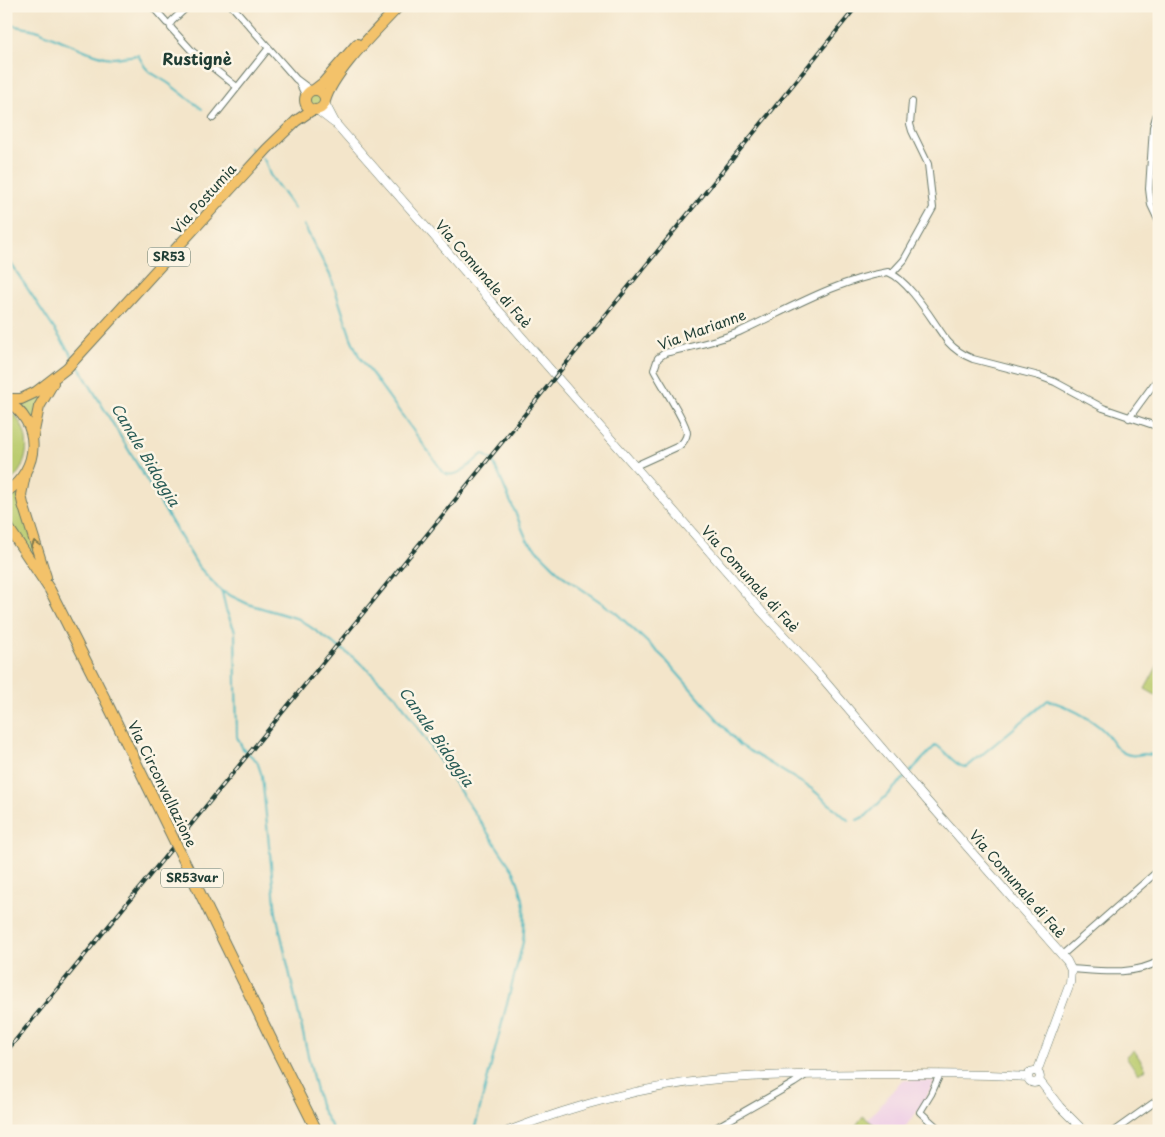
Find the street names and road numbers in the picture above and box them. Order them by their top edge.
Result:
street label: Via Postumia [166,159,241,238]
street label: Via Comunale di Faè [430,215,536,332]
road number: SR53 [148,248,190,266]
street label: Via Marianne [655,304,749,355]
street label: Via Comunale di Faè [697,521,804,637]
street label: Via Circonvallazione [123,717,202,851]
street label: Via Comunale di Faè [964,825,1070,942]
road number: SR53var [161,868,223,888]

